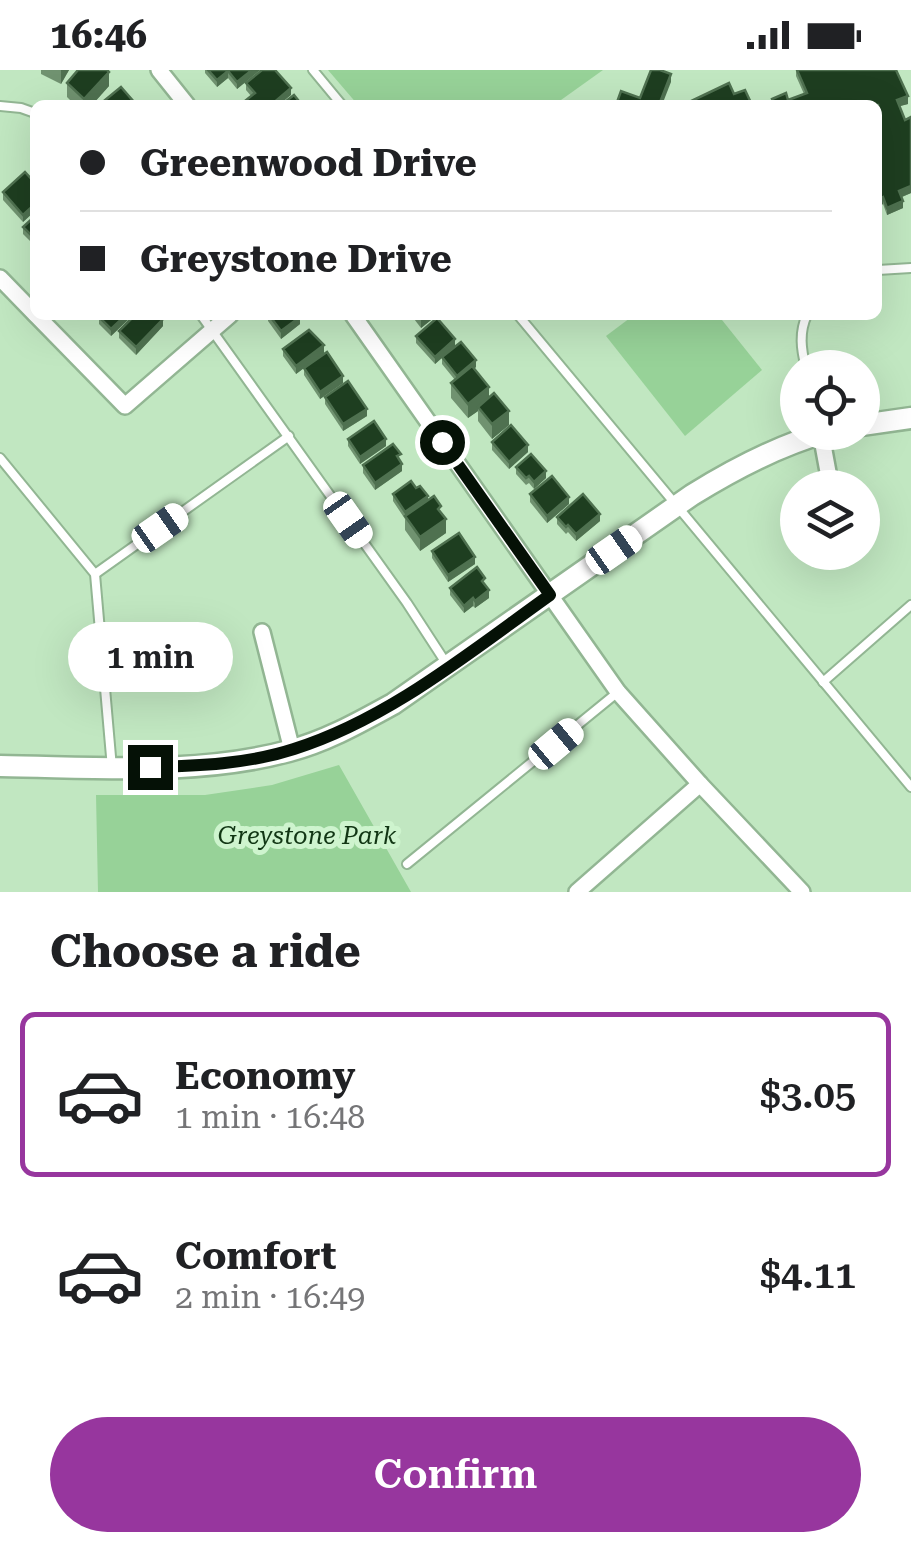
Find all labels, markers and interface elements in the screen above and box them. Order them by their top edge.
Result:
text: 16:46 [50,13,147,57]
text: Greenwood Drive [140,141,477,185]
text: Greystone Drive [140,237,452,281]
map controls [780,350,880,570]
button: locate [780,350,880,450]
route start [420,420,465,465]
button: layers [780,470,880,570]
car [319,487,377,553]
car [127,499,193,557]
car [581,521,647,579]
callout: 1 min [68,622,232,692]
text: 1 min [106,638,195,676]
car [523,713,589,775]
route end [128,745,173,790]
park label: Greystone Park [218,821,397,850]
text: Choose a ride [50,925,361,978]
icon: car [55,1050,145,1140]
text: Economy [175,1054,355,1098]
text: $3.05 [760,1073,856,1117]
text: 1 min · 16:48 [175,1098,365,1136]
icon: car [55,1230,145,1320]
text: Comfort [175,1234,336,1278]
text: $4.11 [760,1253,856,1297]
text: 2 min · 16:49 [175,1278,365,1316]
button: Confirm [50,1417,861,1532]

